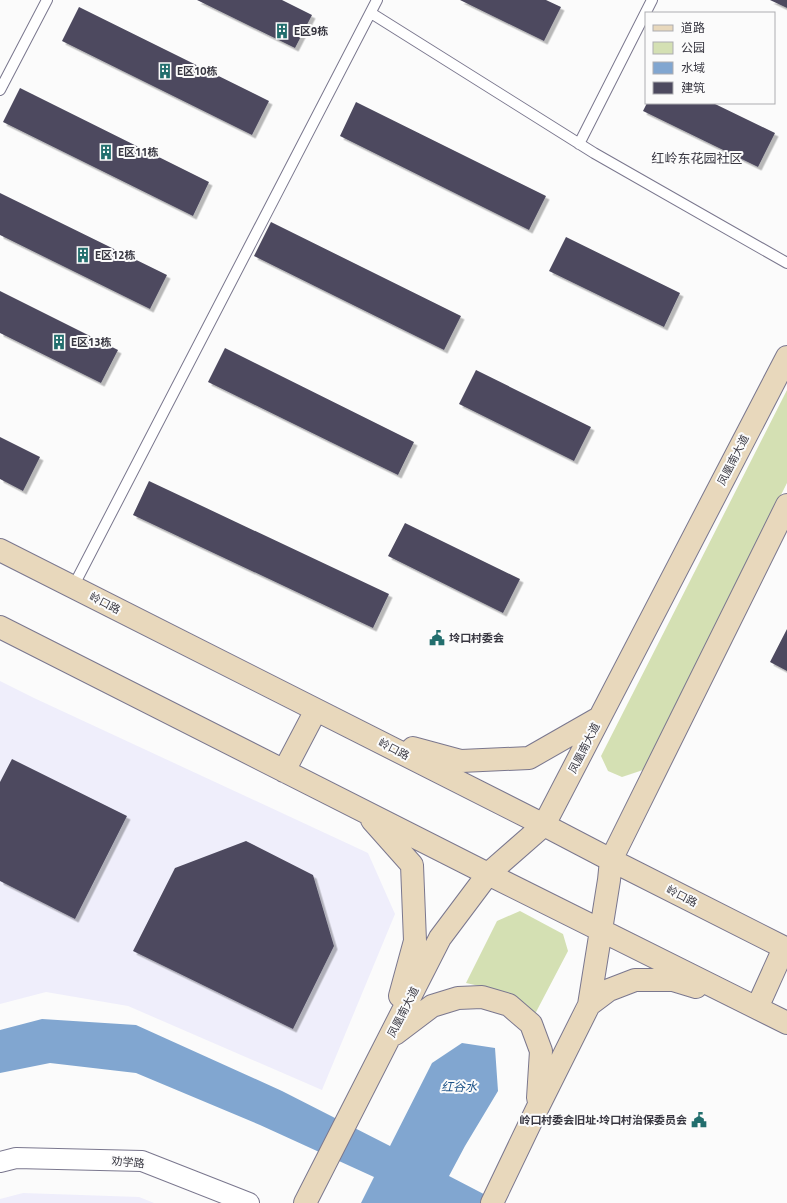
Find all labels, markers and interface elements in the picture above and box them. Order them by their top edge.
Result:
legend [645,12,775,104]
text: 道路 [681,18,705,37]
building icon: E区9栋 [273,22,291,40]
place label: E区9栋 [294,23,328,39]
text: 公园 [681,38,705,57]
text: 水域 [681,58,705,77]
building icon: E区10栋 [156,62,174,80]
place label: E区10栋 [177,63,217,79]
text: 建筑 [681,78,705,97]
building icon: E区11栋 [97,143,115,161]
place label: E区11栋 [118,144,158,160]
district label: 红岭东花园社区 [651,148,743,168]
building icon: E区12栋 [74,246,92,264]
place label: E区12栋 [95,247,135,263]
building icon: E区13栋 [50,333,68,351]
place label: E区13栋 [71,334,111,350]
street label: 凤凰南大道 [713,432,753,488]
street label: 岭口路 [87,588,123,618]
public building icon: 坽口村委会 [428,629,446,647]
place label: 坽口村委会 [449,630,504,646]
street label: 凤凰南大道 [564,720,604,776]
street label: 岭口路 [376,734,412,764]
street label: 岭口路 [664,881,700,911]
street label: 凤凰南大道 [383,984,423,1040]
water label: 红谷水 [441,1077,478,1096]
public building icon: 岭口村委会旧址·坽口村治保委员会 [690,1111,708,1129]
place label: 岭口村委会旧址·坽口村治保委员会 [519,1112,687,1128]
street label: 劝学路 [111,1153,145,1171]

